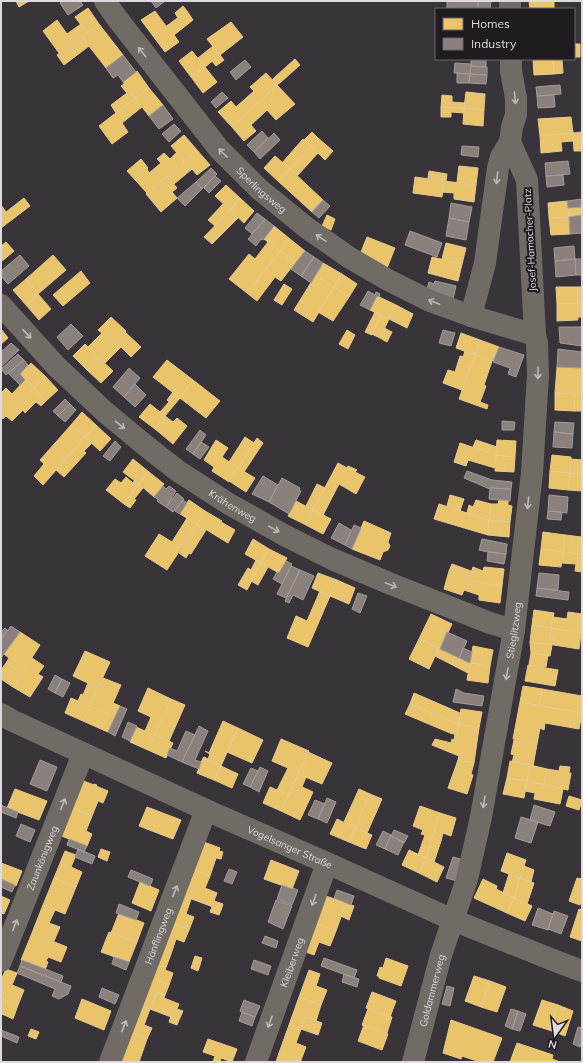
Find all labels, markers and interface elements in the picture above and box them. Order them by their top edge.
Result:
legend [435,8,575,60]
text: Homes [471,16,510,31]
text: Industry [471,36,517,51]
one-way arrow [138,46,147,57]
one-way arrow [512,91,519,104]
one-way arrow [218,149,228,158]
street label: Sperlingsweg [234,164,290,216]
one-way arrow [493,171,500,184]
street label: Josef-Hamacher-Platz [521,188,539,292]
one-way arrow [316,234,327,242]
one-way arrow [429,298,441,306]
one-way arrow [22,329,31,339]
one-way arrow [534,366,542,379]
one-way arrow [115,420,126,429]
street label: Krähenweg [207,486,259,525]
one-way arrow [525,496,532,509]
one-way arrow [268,526,280,534]
one-way arrow [385,581,397,589]
street label: Stieglitzweg [503,601,524,660]
one-way arrow [502,667,510,680]
one-way arrow [480,795,488,808]
one-way arrow [60,799,68,811]
street label: Vogelsanger Straße [245,822,335,871]
street label: Zaunkönigweg [23,823,61,892]
one-way arrow [171,885,179,897]
one-way arrow [310,893,317,906]
street label: Hänflingweg [141,906,175,966]
one-way arrow [12,920,20,932]
street label: Kleiberweg [277,935,306,989]
street label: Goldammerweg [416,953,447,1028]
north arrow [535,1015,575,1055]
one-way arrow [266,1016,274,1028]
one-way arrow [120,1020,128,1032]
text: N [547,1037,558,1053]

